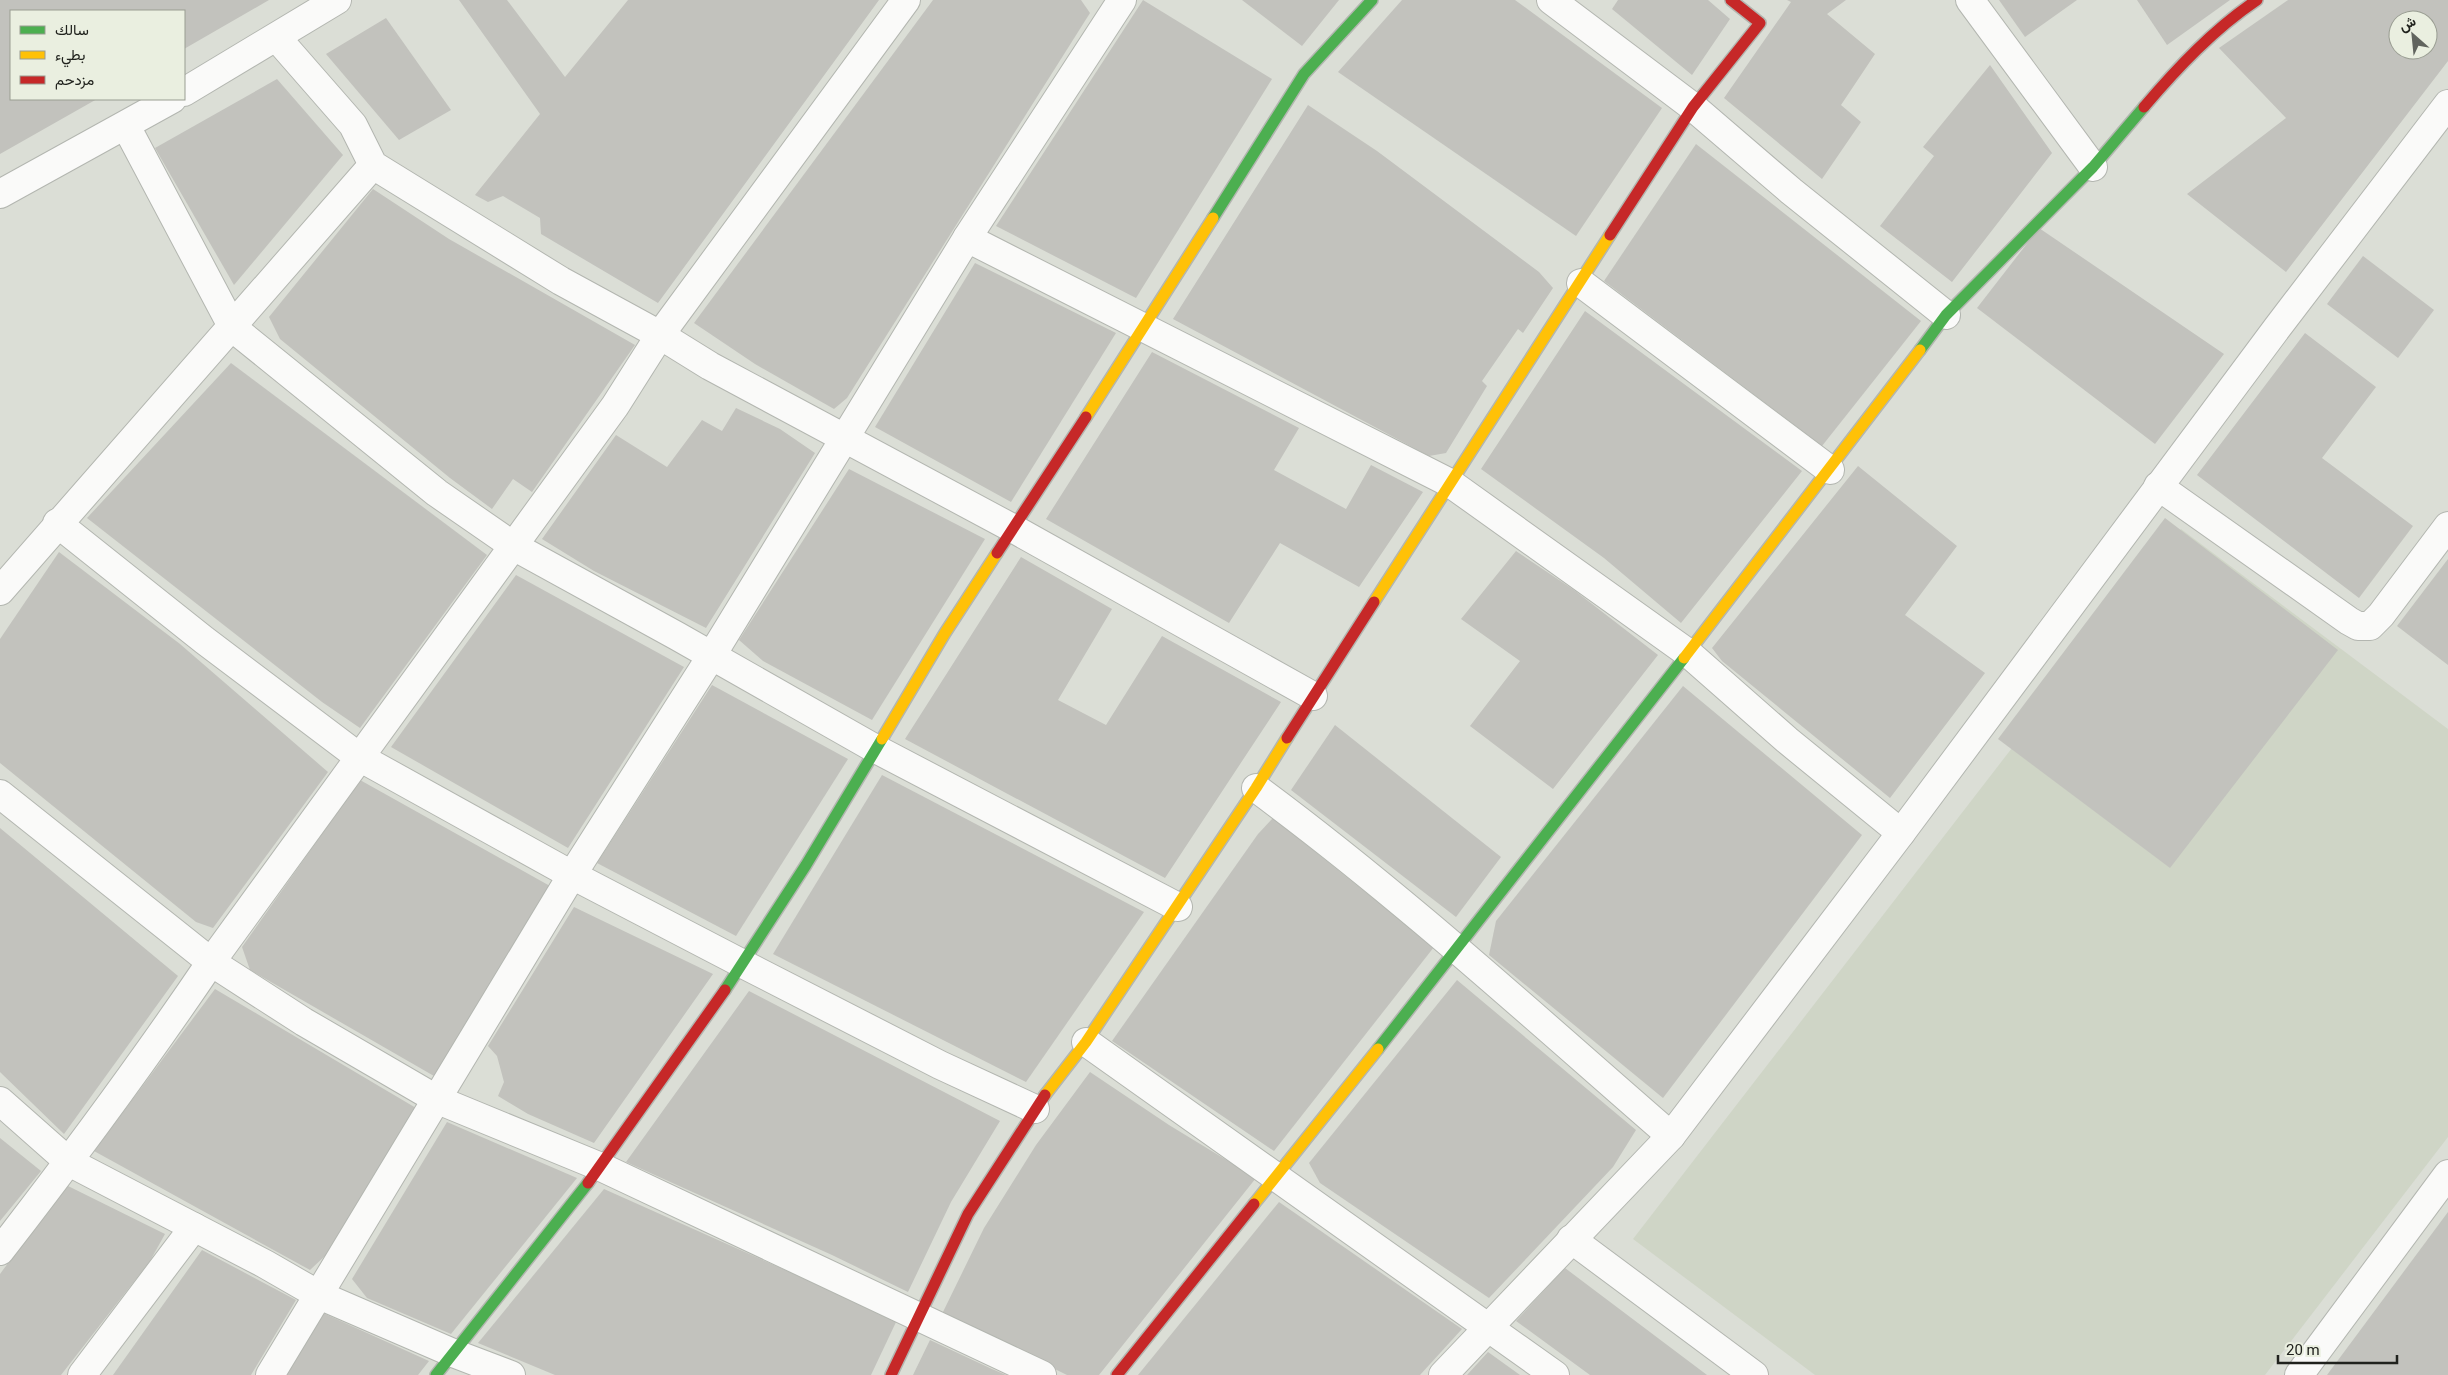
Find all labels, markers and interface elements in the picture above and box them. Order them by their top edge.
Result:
legend [10,10,185,100]
north arrow [2388,10,2438,60]
text: ش [2396,12,2419,35]
text: سالك [55,21,89,39]
text: بطيء [55,46,85,68]
text: مزدحم [55,71,94,90]
scale bar [2278,1332,2397,1364]
text: 20 m [2286,1341,2320,1359]

